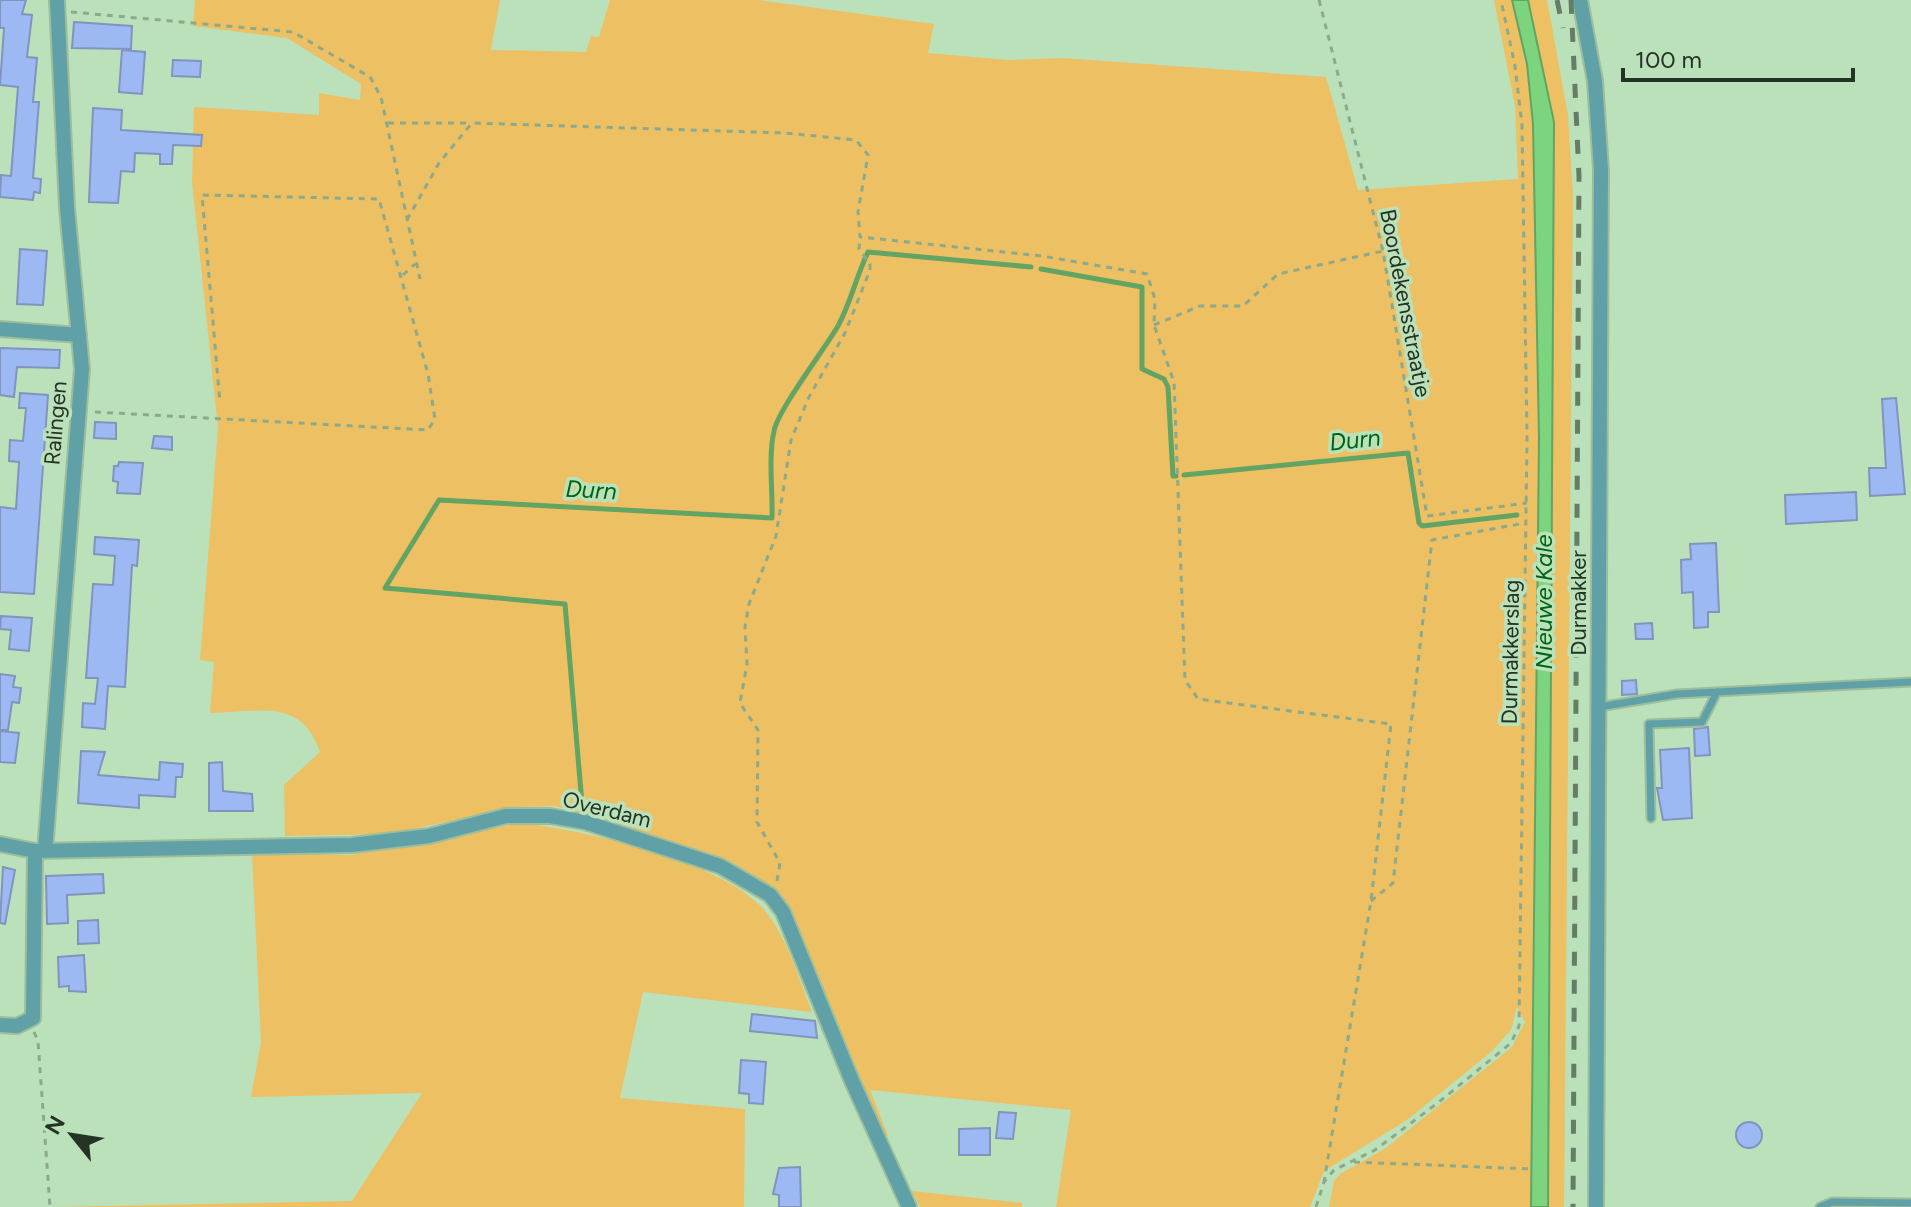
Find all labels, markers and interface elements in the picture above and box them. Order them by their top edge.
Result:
scale bar [1623,32,1853,82]
text: 100 m [1635,45,1702,74]
street label: Boordekensstraatje [1374,207,1437,399]
street label: Ralingen [38,380,73,466]
water label: Durn [1328,422,1382,457]
water label: Durn [565,474,617,505]
water label: Nieuwe Kale [1529,534,1558,670]
street label: Durmakker [1565,550,1592,656]
street label: Durmakkerslag [1496,579,1525,725]
street label: Overdam [560,785,654,834]
north arrow [32,1095,112,1175]
text: N [39,1111,71,1139]

